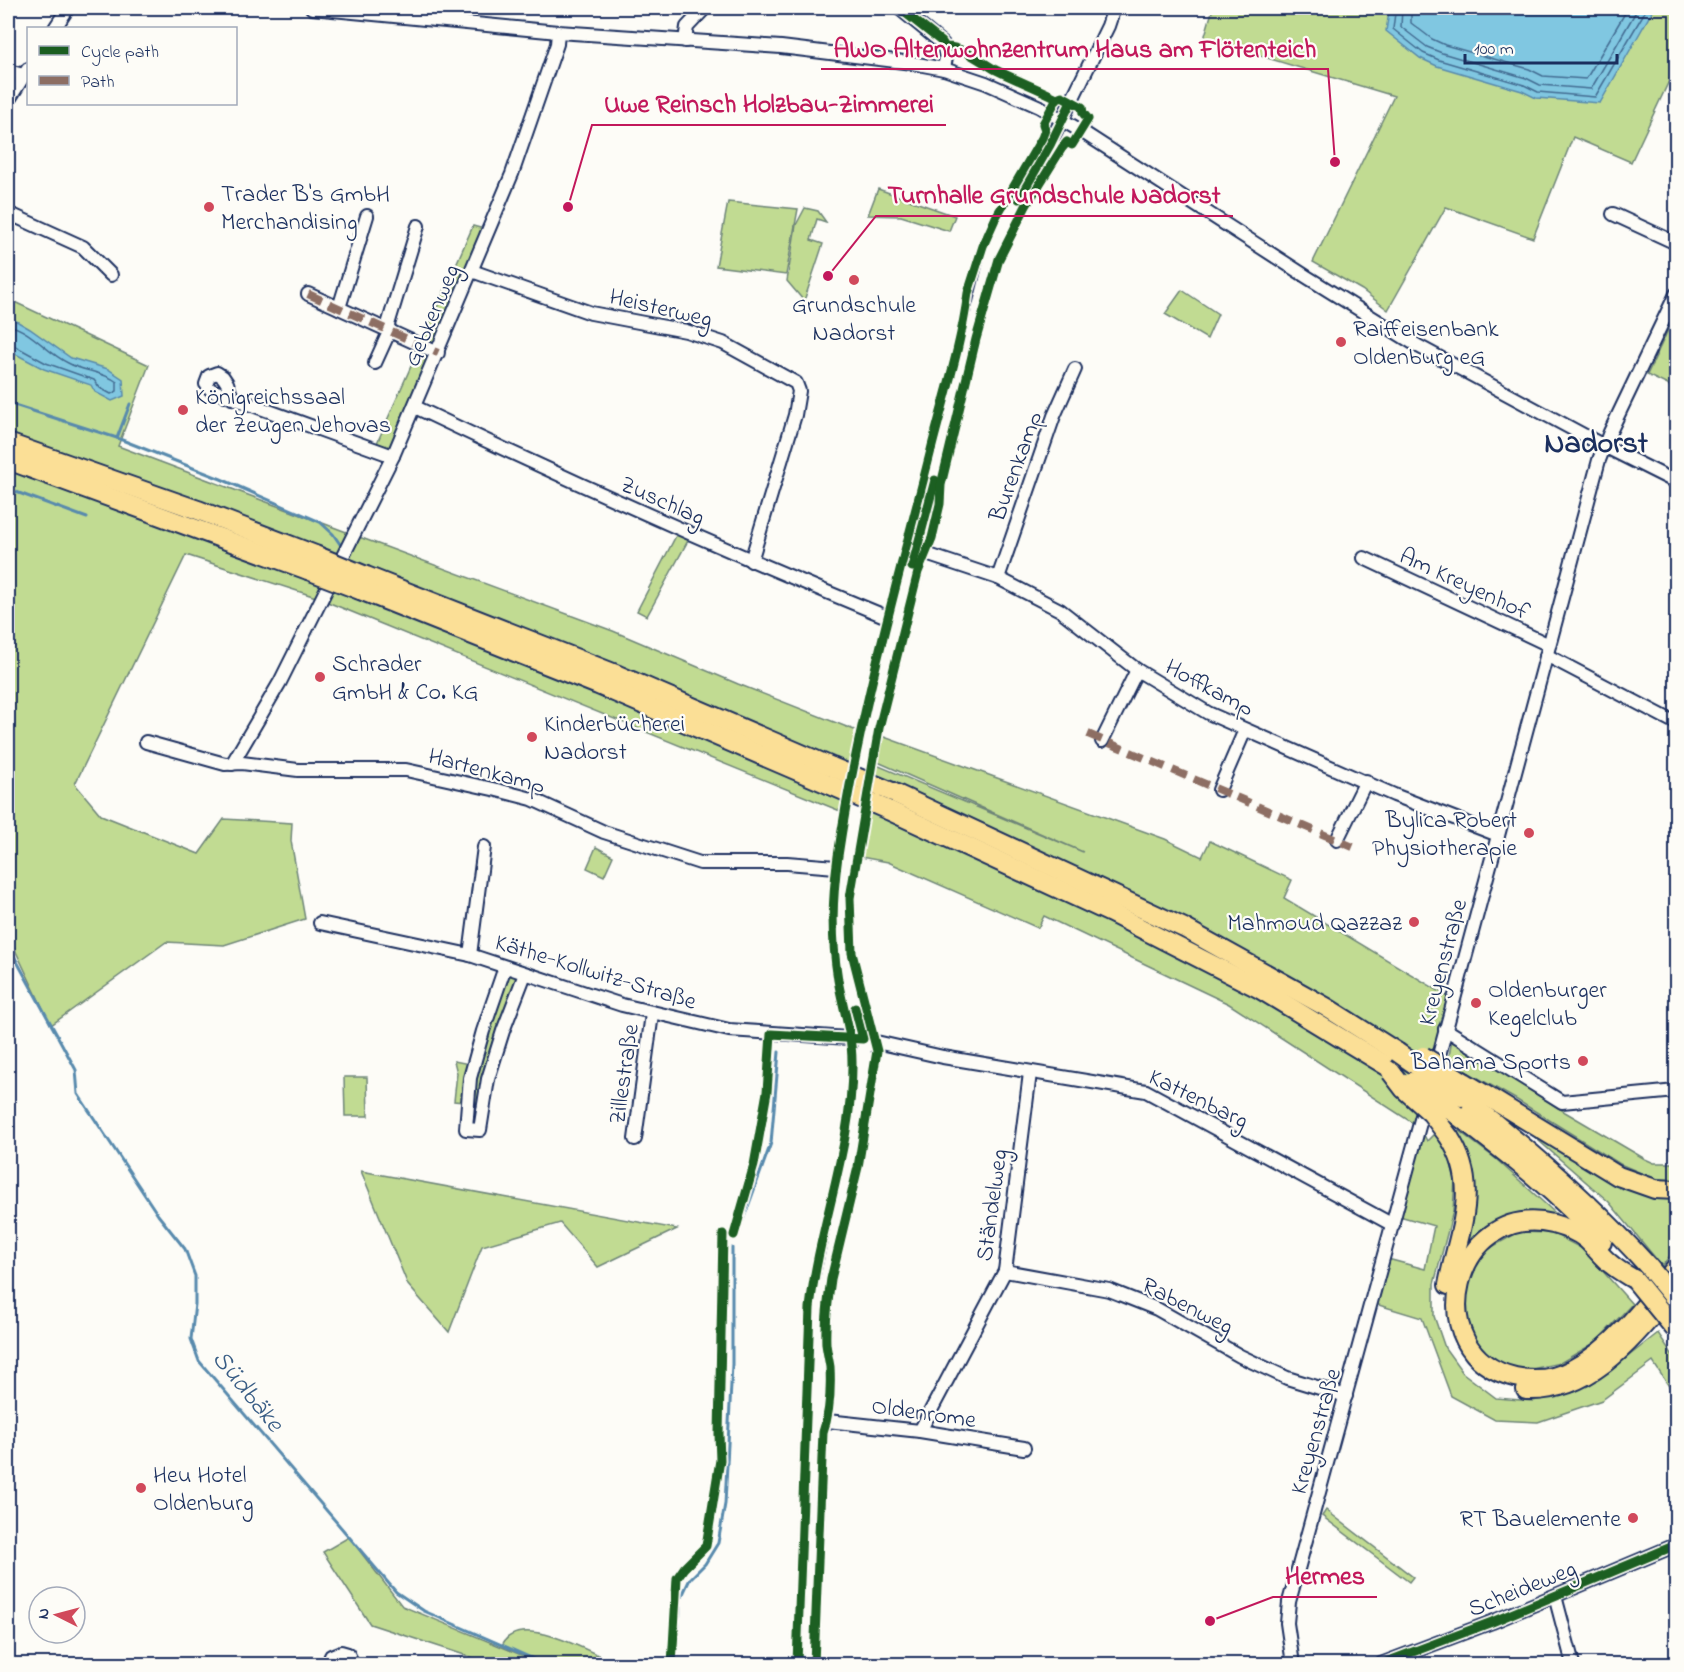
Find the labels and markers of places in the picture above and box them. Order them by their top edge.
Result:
callout: AWO Altenwohnzentrum Haus am Flötenteich [821,25,1328,69]
callout: Uwe Reinsch Holzbau-Zimmerei [592,81,946,125]
callout: Turnhalle Grundschule Nadorst [876,172,1233,216]
place label: Trader B's GmbH Merchandising [221,178,390,241]
marker: Trader B's GmbH Merchandising [202,200,216,214]
marker: Grundschule Nadorst [847,273,861,287]
place label: Grundschule Nadorst [792,289,916,352]
place label: Raiffeisenbank Oldenburg eG [1353,313,1499,376]
marker: Raiffeisenbank Oldenburg eG [1334,335,1348,349]
place label: Königreichssaal der Zeugen Jehovas [195,381,391,444]
marker: Königreichssaal der Zeugen Jehovas [176,403,190,417]
place label: Schrader GmbH & Co. KG [332,648,479,711]
marker: Schrader GmbH & Co. KG [313,670,327,684]
place label: Kinderbücherei Nadorst [544,708,685,771]
marker: Kinderbücherei Nadorst [525,730,539,744]
place label: Bylica Robert Physiotherapie [1372,804,1517,868]
marker: Bylica Robert Physiotherapie [1522,826,1536,840]
place label: Mahmoud Qazzaz [1227,907,1403,942]
marker: Mahmoud Qazzaz [1407,915,1421,929]
place label: Oldenburger Kegelclub [1488,974,1607,1037]
marker: Oldenburger Kegelclub [1469,996,1483,1010]
place label: Bahama Sports [1410,1046,1571,1081]
marker: Bahama Sports [1576,1054,1590,1068]
place label: Heu Hotel Oldenburg [153,1459,253,1522]
marker: Heu Hotel Oldenburg [134,1481,148,1495]
place label: RT Bauelemente [1460,1503,1621,1538]
marker: RT Bauelemente [1626,1511,1640,1525]
callout: Hermes [1273,1553,1377,1597]

